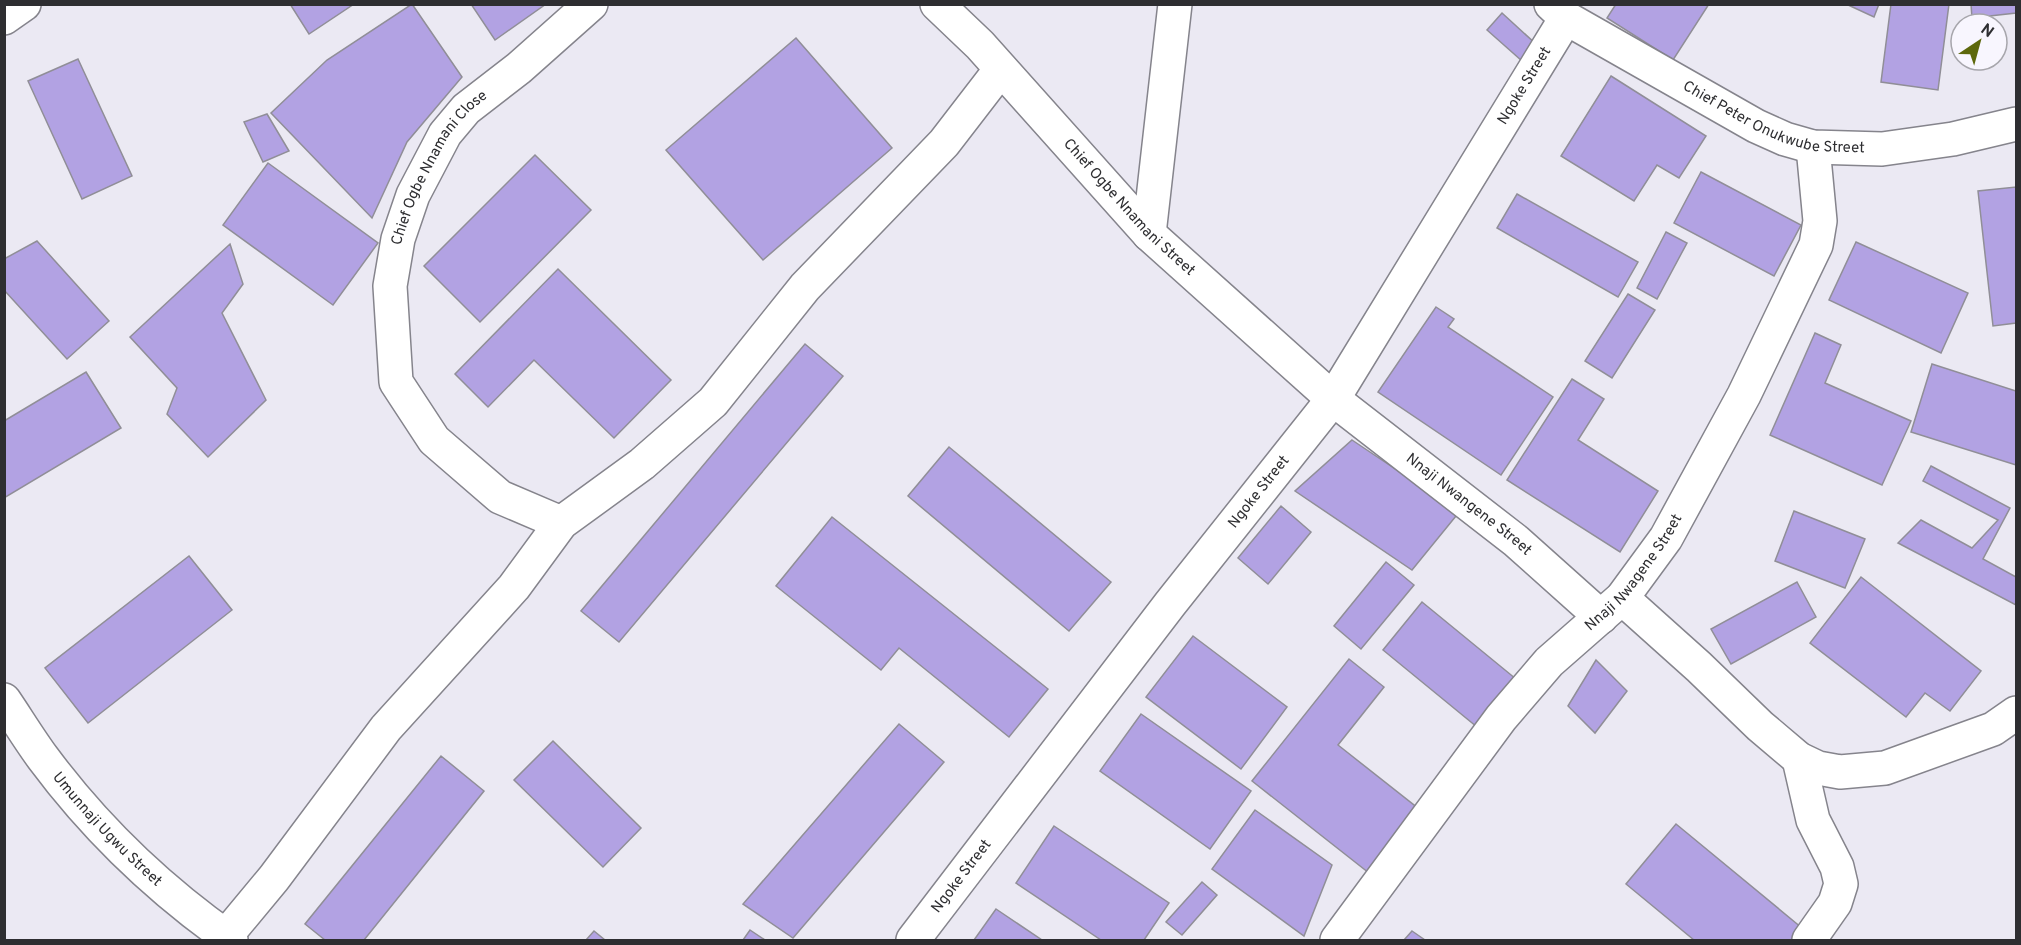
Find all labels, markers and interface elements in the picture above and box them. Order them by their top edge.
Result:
north arrow [1949,12,2009,72]
text: N [1976,20,1997,43]
street label: Ngoke Street [1493,43,1556,128]
street label: Chief Peter Onukwube Street [1679,77,1865,158]
street label: Chief Ogbe Nnamani Close [388,86,491,247]
street label: Chief Ogbe Nnamani Street [1059,135,1199,280]
street label: Nnaji Nwangene Street [1402,449,1536,560]
street label: Ngoke Street [1224,452,1294,532]
street label: Nnaji Nwagene Street [1581,511,1687,635]
street label: Umunnaji Ugwu Street [48,768,166,891]
street label: Ngoke Street [927,836,996,917]

